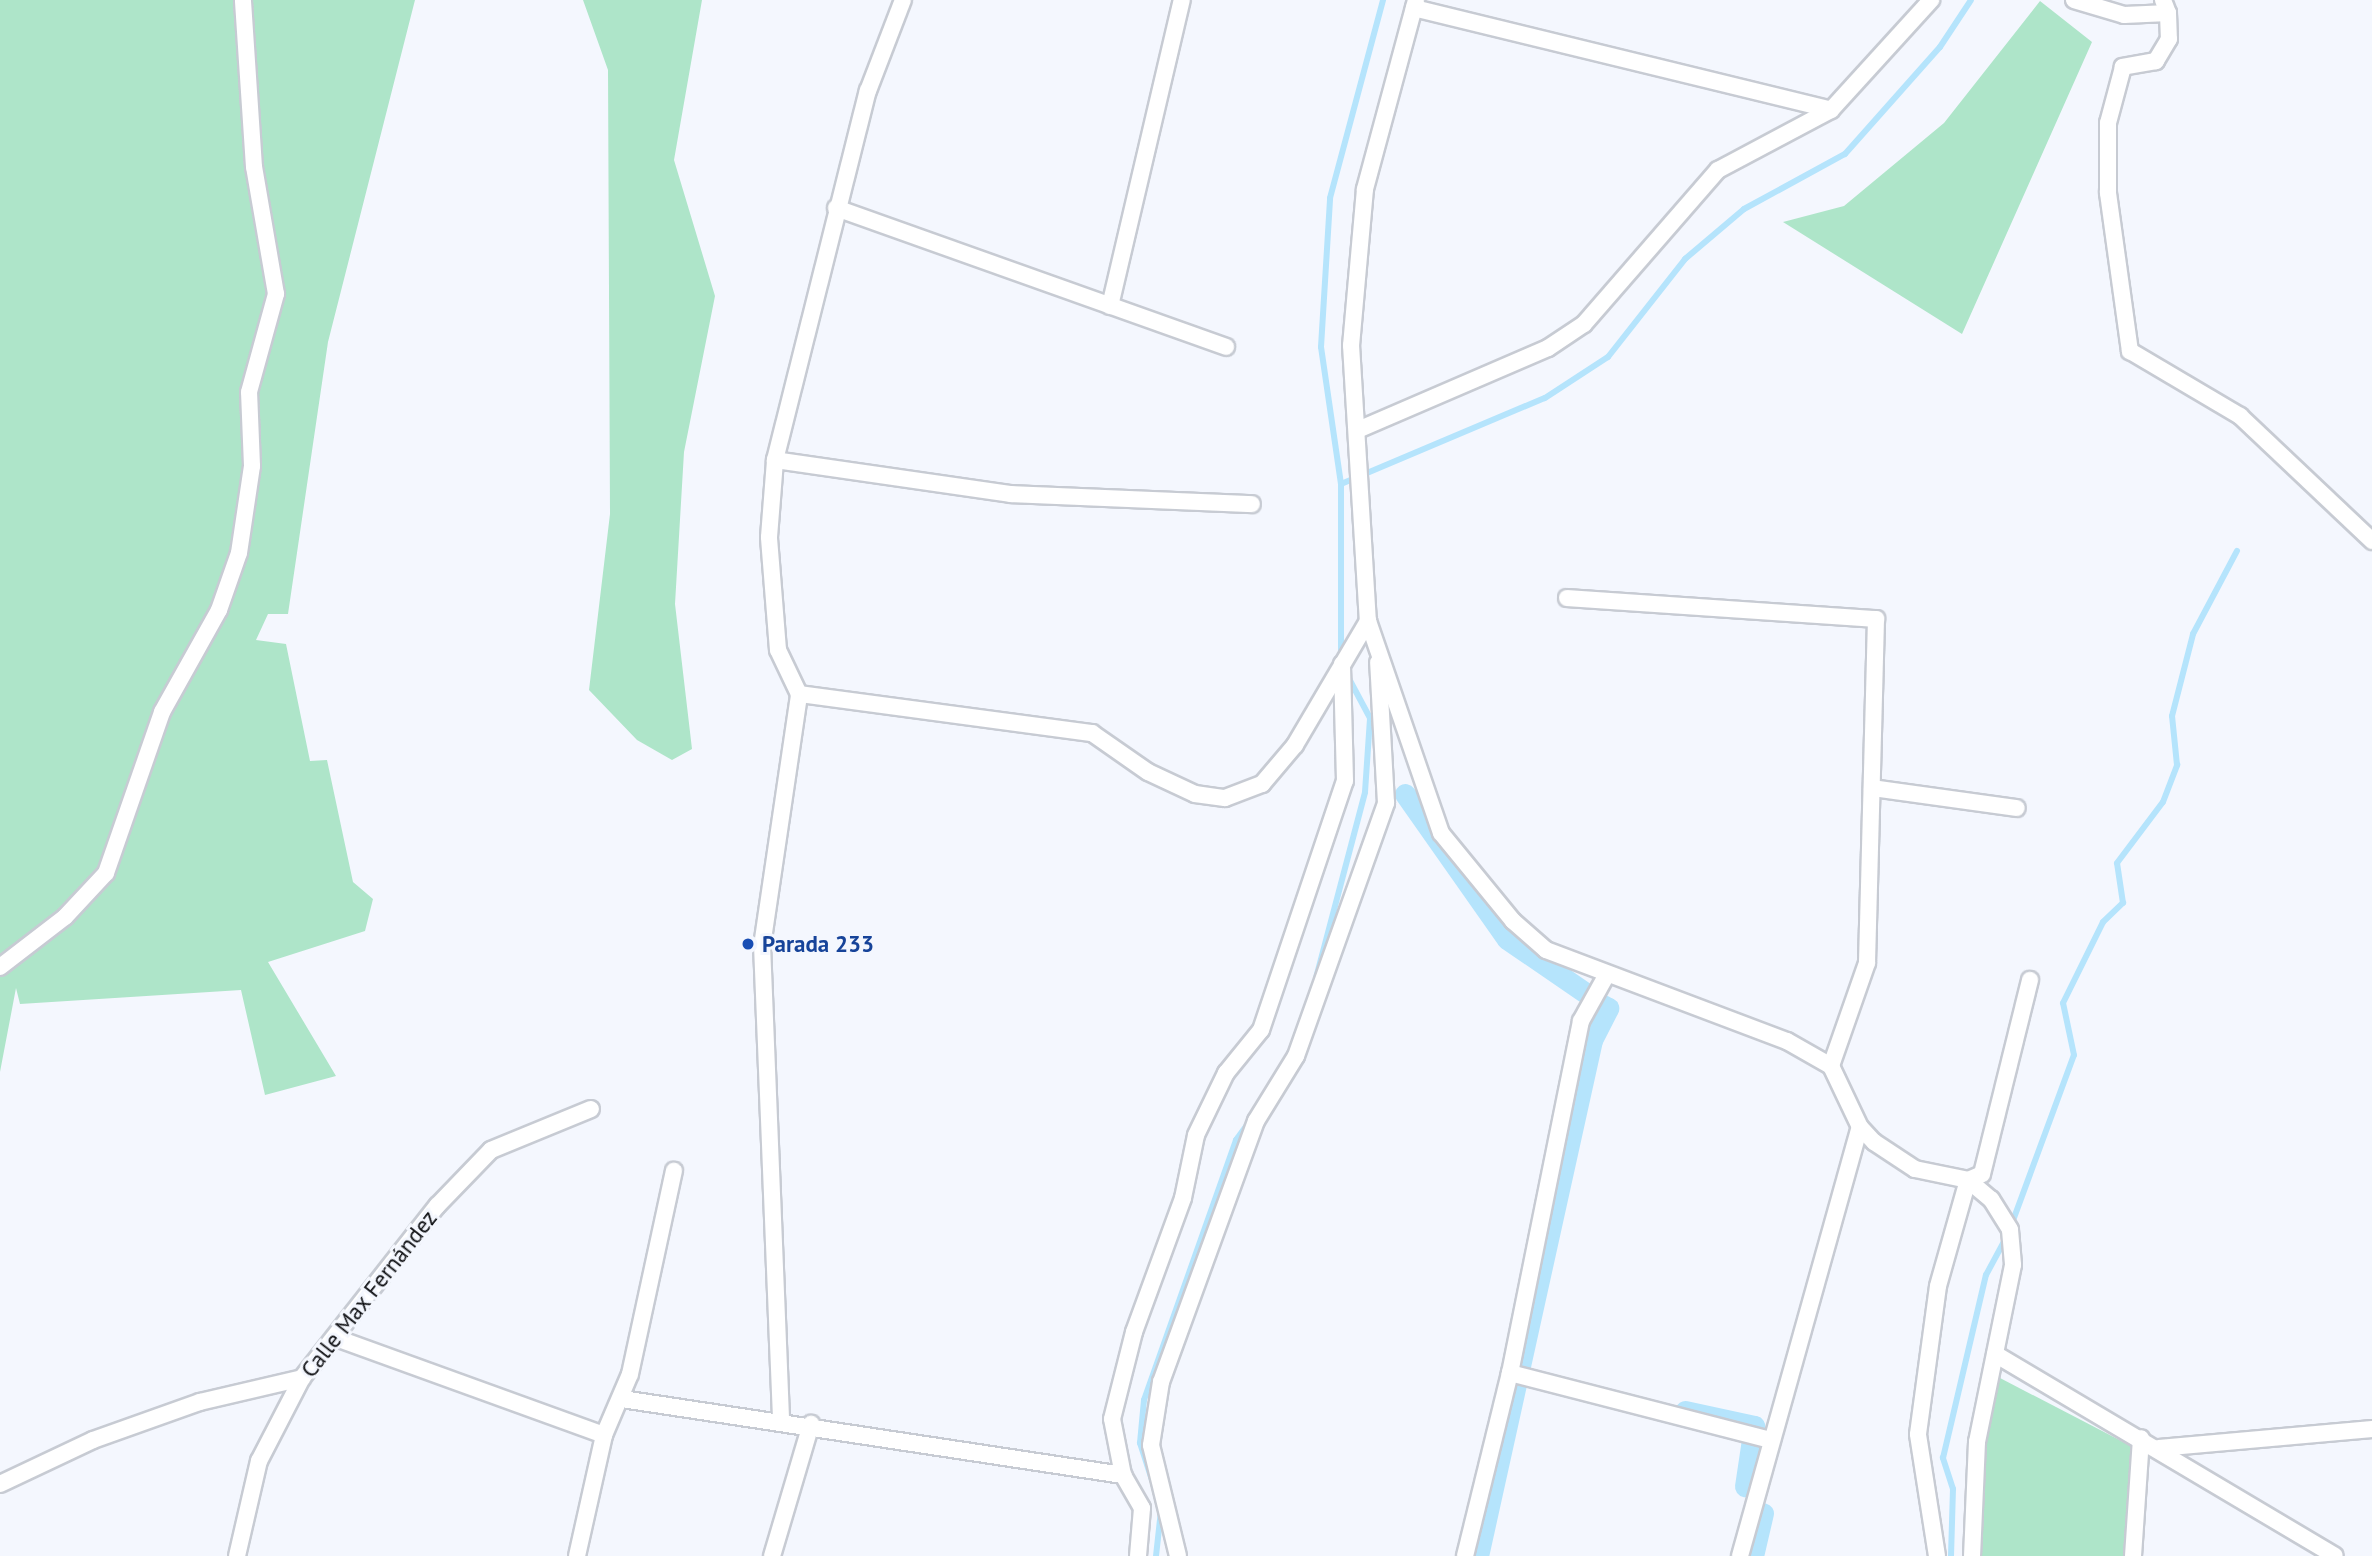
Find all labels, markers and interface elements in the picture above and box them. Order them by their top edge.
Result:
place label: Parada 233 [762,930,874,958]
marker: Parada 233 [740,936,756,952]
street label: Calle Max Fernández [295,1205,443,1383]

